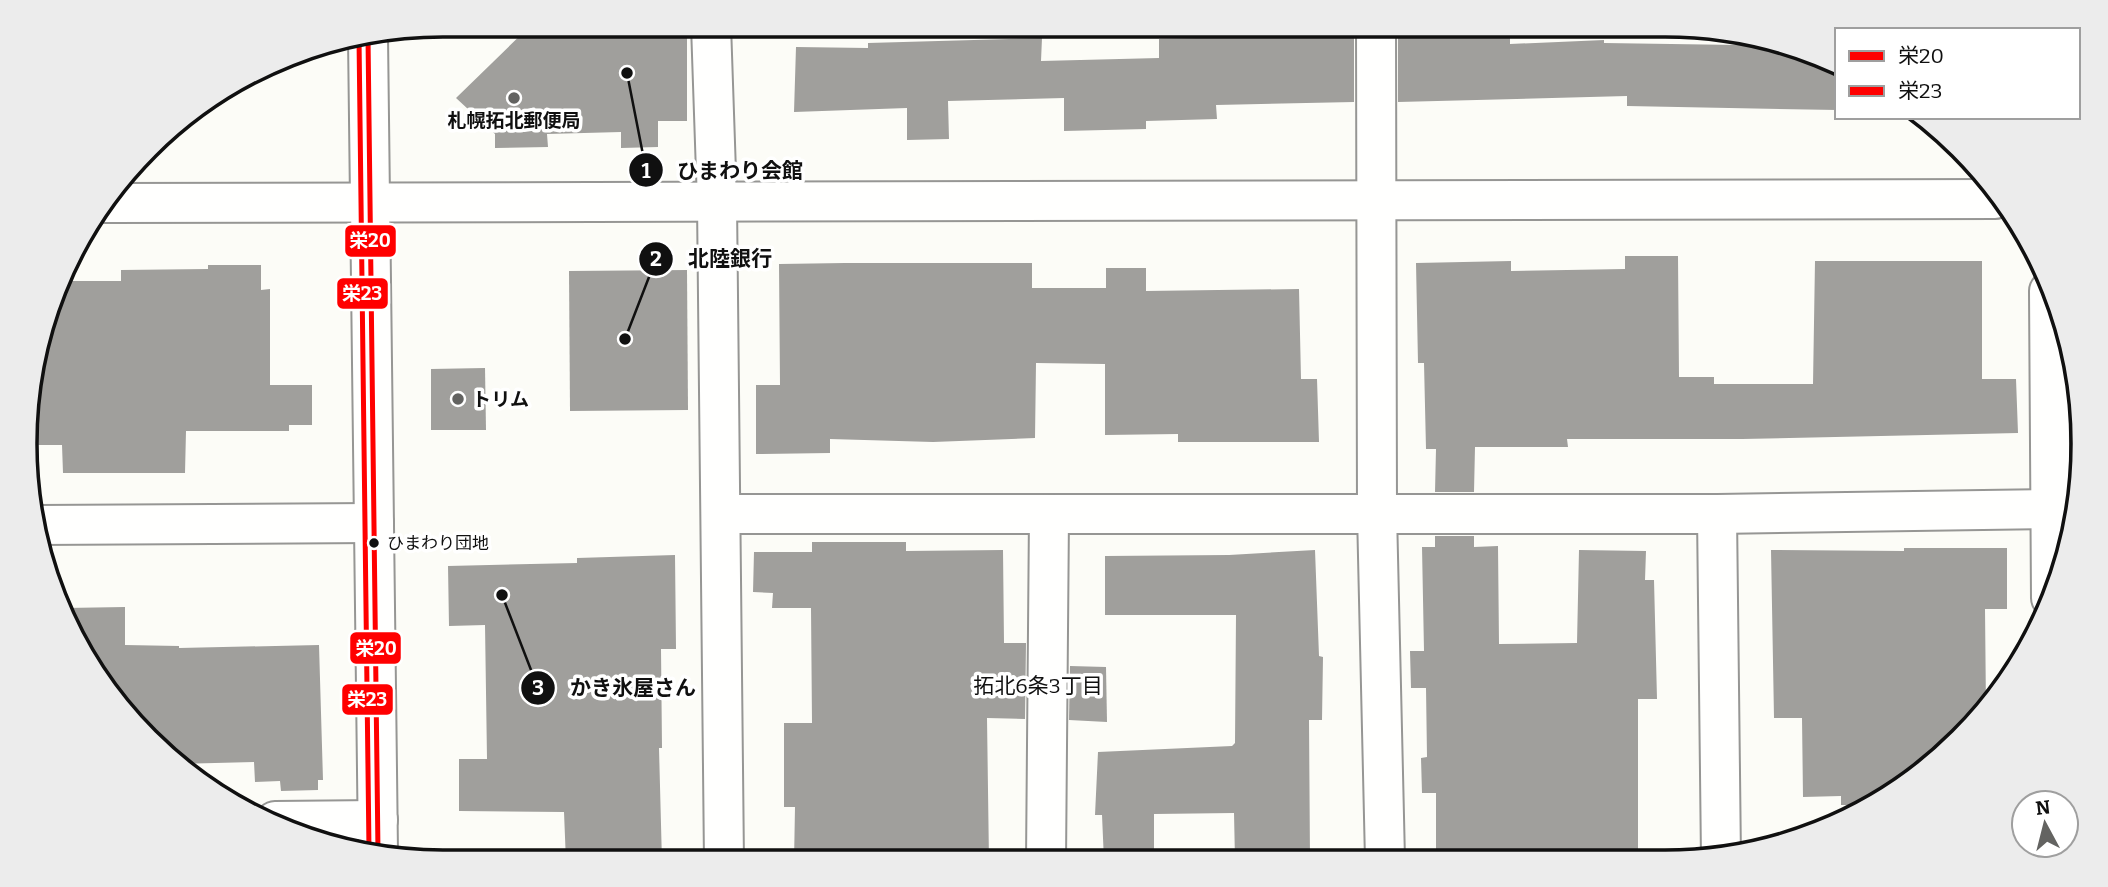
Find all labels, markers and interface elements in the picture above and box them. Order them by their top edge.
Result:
legend [1835,28,2080,119]
text: 栄20 [1898,43,1944,69]
text: 栄23 [1898,78,1942,104]
marker: 札幌拓北郵便局 [506,90,522,106]
place label: 札幌拓北郵便局 [447,109,581,132]
callout: ひまわり会館 [628,149,817,191]
text: 1 [641,158,651,184]
text: ひまわり会館 [677,158,803,184]
line badge: 栄20 [344,224,397,258]
text: 栄20 [349,229,391,252]
callout: 北陸銀行 [639,238,786,280]
text: 2 [650,246,662,272]
text: 北陸銀行 [688,246,772,272]
line badge: 栄23 [336,277,389,310]
text: 栄23 [342,282,382,305]
place label: トリム [472,388,529,411]
marker: トリム [450,391,466,407]
place label: ひまわり団地 [387,533,489,554]
marker: ひまわり団地 [367,536,381,550]
line badge: 栄20 [349,631,402,665]
text: 栄20 [355,637,397,660]
callout: かき氷屋さん [521,667,710,709]
district label: 拓北6条3丁目 [973,673,1103,699]
text: 3 [532,675,544,701]
text: かき氷屋さん [570,675,696,701]
line badge: 栄23 [341,683,394,716]
text: 栄23 [347,688,387,711]
north arrow [2010,789,2080,859]
text: N [2034,795,2052,820]

